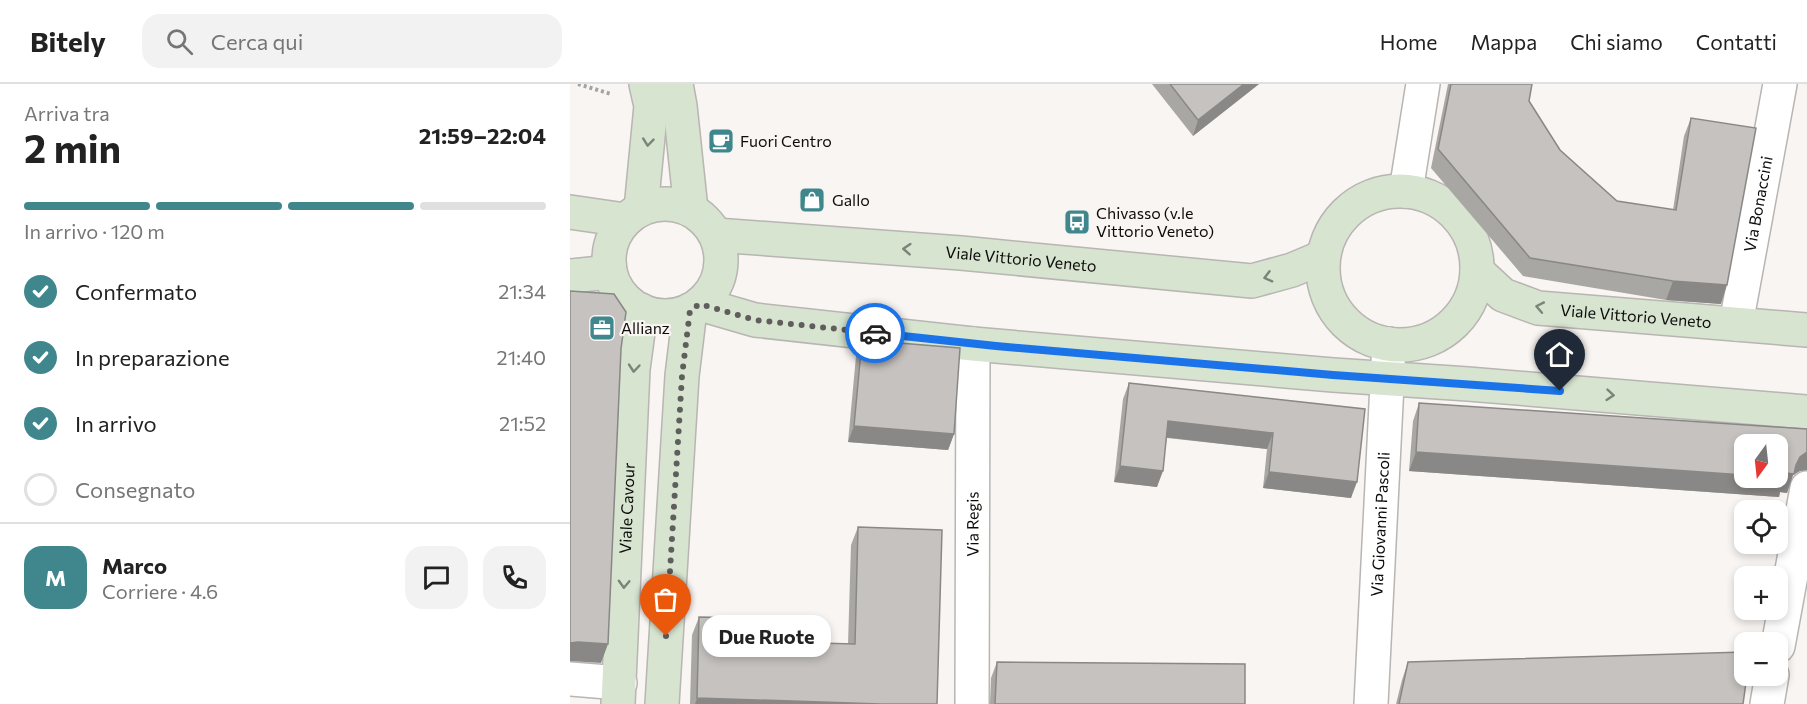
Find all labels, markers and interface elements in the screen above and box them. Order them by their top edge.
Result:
search box [142,14,562,68]
text: Bitely [30,24,106,58]
icon: search [163,25,196,58]
text: Cerca qui [211,28,303,55]
text: Home [1380,29,1437,54]
text: Mappa [1470,29,1537,54]
text: Chi siamo [1570,29,1663,54]
text: Contatti [1696,29,1777,54]
text: Arriva tra [24,101,110,125]
text: 21:59–22:04 [419,122,546,149]
text: 2 min [24,123,121,171]
cafe icon: Fuori Centro [706,126,736,156]
place label: Fuori Centro [740,131,832,150]
one-way arrow [642,137,654,146]
street label: Via Bonaccini [1739,154,1776,253]
shop icon: Gallo [797,185,827,215]
place label: Gallo [832,190,870,209]
place label: Chivasso (v.le Vittorio Veneto) [1096,203,1214,240]
bus stop icon: Chivasso (v.le Vittorio Veneto) [1062,207,1092,237]
text: In arrivo · 120 m [24,219,165,243]
street label: Viale Vittorio Veneto [945,242,1098,275]
one-way arrow [903,243,912,256]
one-way arrow [1263,270,1274,282]
icon: check [24,275,57,308]
text: Confermato [75,278,197,305]
text: 21:34 [498,279,546,303]
street label: Viale Vittorio Veneto [1560,300,1712,331]
one-way arrow [1535,301,1545,314]
courier [845,303,905,363]
office icon: Allianz [587,313,617,343]
icon: car [859,317,892,350]
place label: Allianz [621,318,670,337]
pin [1534,329,1585,391]
icon: home [1543,338,1576,371]
icon: check [24,341,57,374]
text: In preparazione [75,344,230,371]
text: 21:40 [497,345,546,369]
one-way arrow [628,364,641,373]
one-way arrow [1605,388,1615,401]
icon: check [24,407,57,440]
text: In arrivo [75,410,157,437]
text: 21:52 [499,411,546,435]
north arrow [1734,434,1788,488]
map controls [1734,434,1788,686]
street label: Via Giovanni Pascoli [1366,451,1393,597]
street label: Viale Cavour [615,462,638,554]
text: Consegnato [75,476,195,503]
street label: Via Regis [962,491,982,557]
button: locate [1734,500,1788,554]
button: chat [405,546,468,609]
button: phone [483,546,546,609]
text: Marco [102,552,167,579]
text: M [45,564,66,591]
button: + [1734,566,1788,620]
pin [640,574,691,636]
text: Corriere · 4.6 [102,579,218,603]
one-way arrow [618,580,630,589]
icon: bag [649,583,682,616]
callout: Due Ruote [702,615,831,657]
text: Due Ruote [718,624,815,648]
button: − [1734,632,1788,686]

